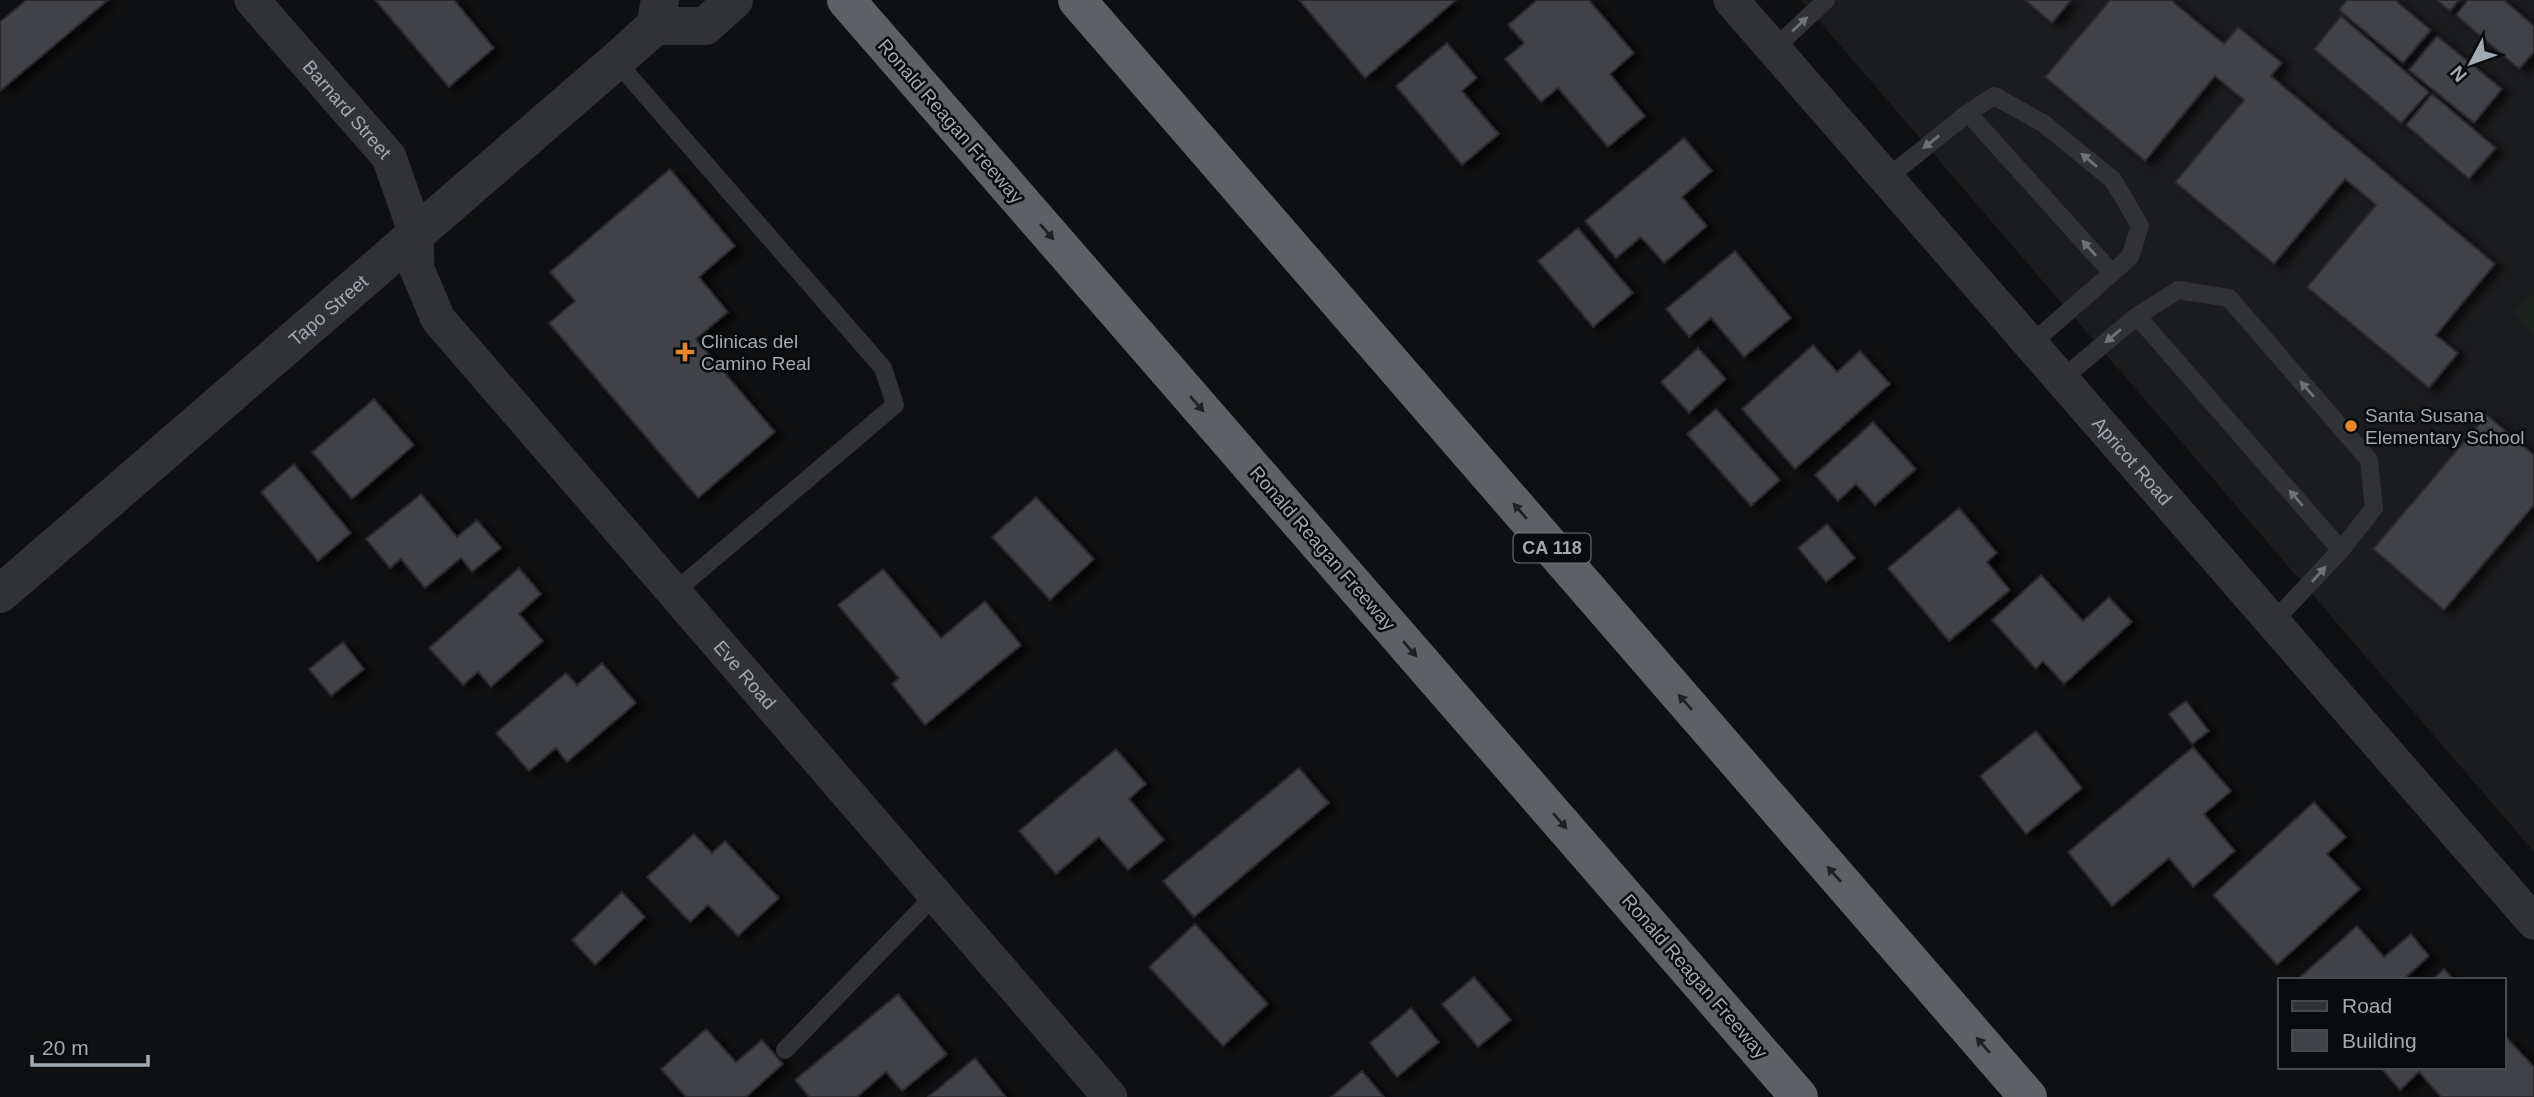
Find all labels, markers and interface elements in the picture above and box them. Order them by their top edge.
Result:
one-way arrow [1791,17,1808,33]
north arrow [2436,28,2506,98]
street label: Ronald Reagan Freeway [874,35,1028,208]
street label: Barnard Street [298,56,396,164]
text: N [2446,62,2471,86]
one-way arrow [1923,134,1940,149]
one-way arrow [2080,153,2097,168]
one-way arrow [1039,223,1055,240]
one-way arrow [2082,239,2097,256]
street label: Tapo Street [285,270,373,350]
one-way arrow [2104,329,2122,344]
place label: Clinicas del Camino Real [701,331,811,374]
marker: Clinicas del Camino Real [675,342,695,362]
one-way arrow [2299,380,2315,398]
one-way arrow [1189,395,1204,412]
place label: Santa Susana Elementary School [2365,405,2524,448]
street label: Apricot Road [2088,413,2176,509]
marker: Santa Susana Elementary School [2343,418,2359,434]
street label: Ronald Reagan Freeway [1246,462,1400,635]
one-way arrow [2289,490,2304,507]
one-way arrow [1513,503,1528,520]
road number: CA 118 [1514,534,1590,562]
one-way arrow [2311,566,2327,583]
street label: Eve Road [709,636,780,713]
one-way arrow [1402,641,1417,658]
one-way arrow [1678,693,1693,710]
one-way arrow [1551,812,1567,829]
one-way arrow [1827,865,1842,882]
street label: Ronald Reagan Freeway [1618,890,1772,1063]
legend [2278,978,2506,1069]
text: Road [2342,994,2392,1017]
scale bar [32,1024,147,1068]
text: Building [2342,1029,2417,1052]
text: 20 m [42,1036,89,1059]
one-way arrow [1976,1037,1991,1054]

